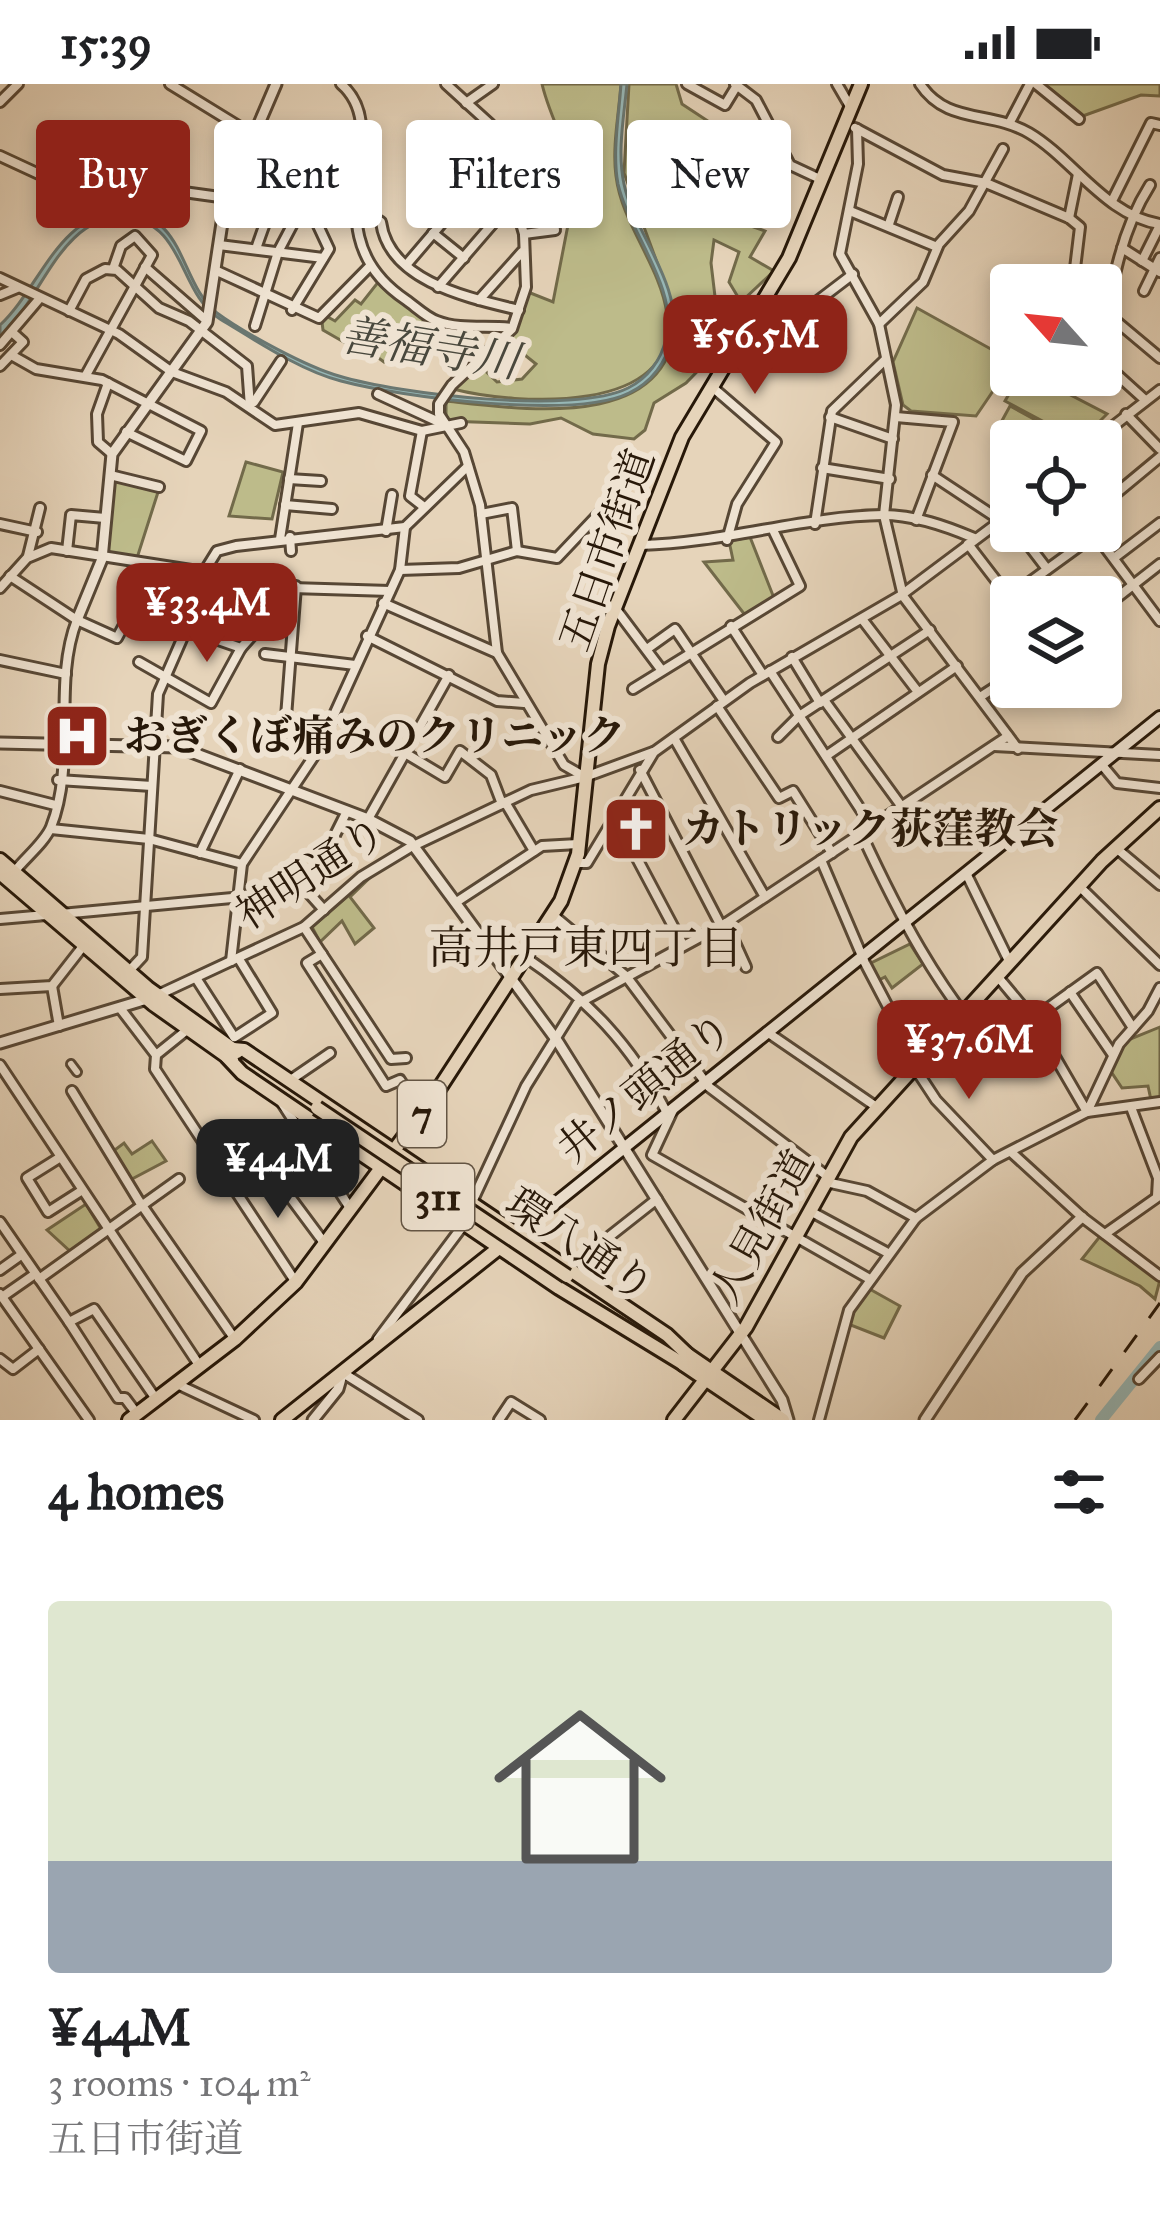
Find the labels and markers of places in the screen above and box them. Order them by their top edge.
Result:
pin: ¥56.5M [657,295,853,397]
pin: ¥33.4M [109,563,305,665]
hospital icon: おぎくぼ痛みのクリニック [42,701,112,771]
place label: おぎくぼ痛みのクリニック [124,710,625,762]
church icon: カトリック荻窪教会 [601,794,671,864]
place label: カトリック荻窪教会 [682,803,1058,855]
pin: ¥37.6M [871,1000,1067,1102]
pin: ¥44M [207,1119,349,1221]

